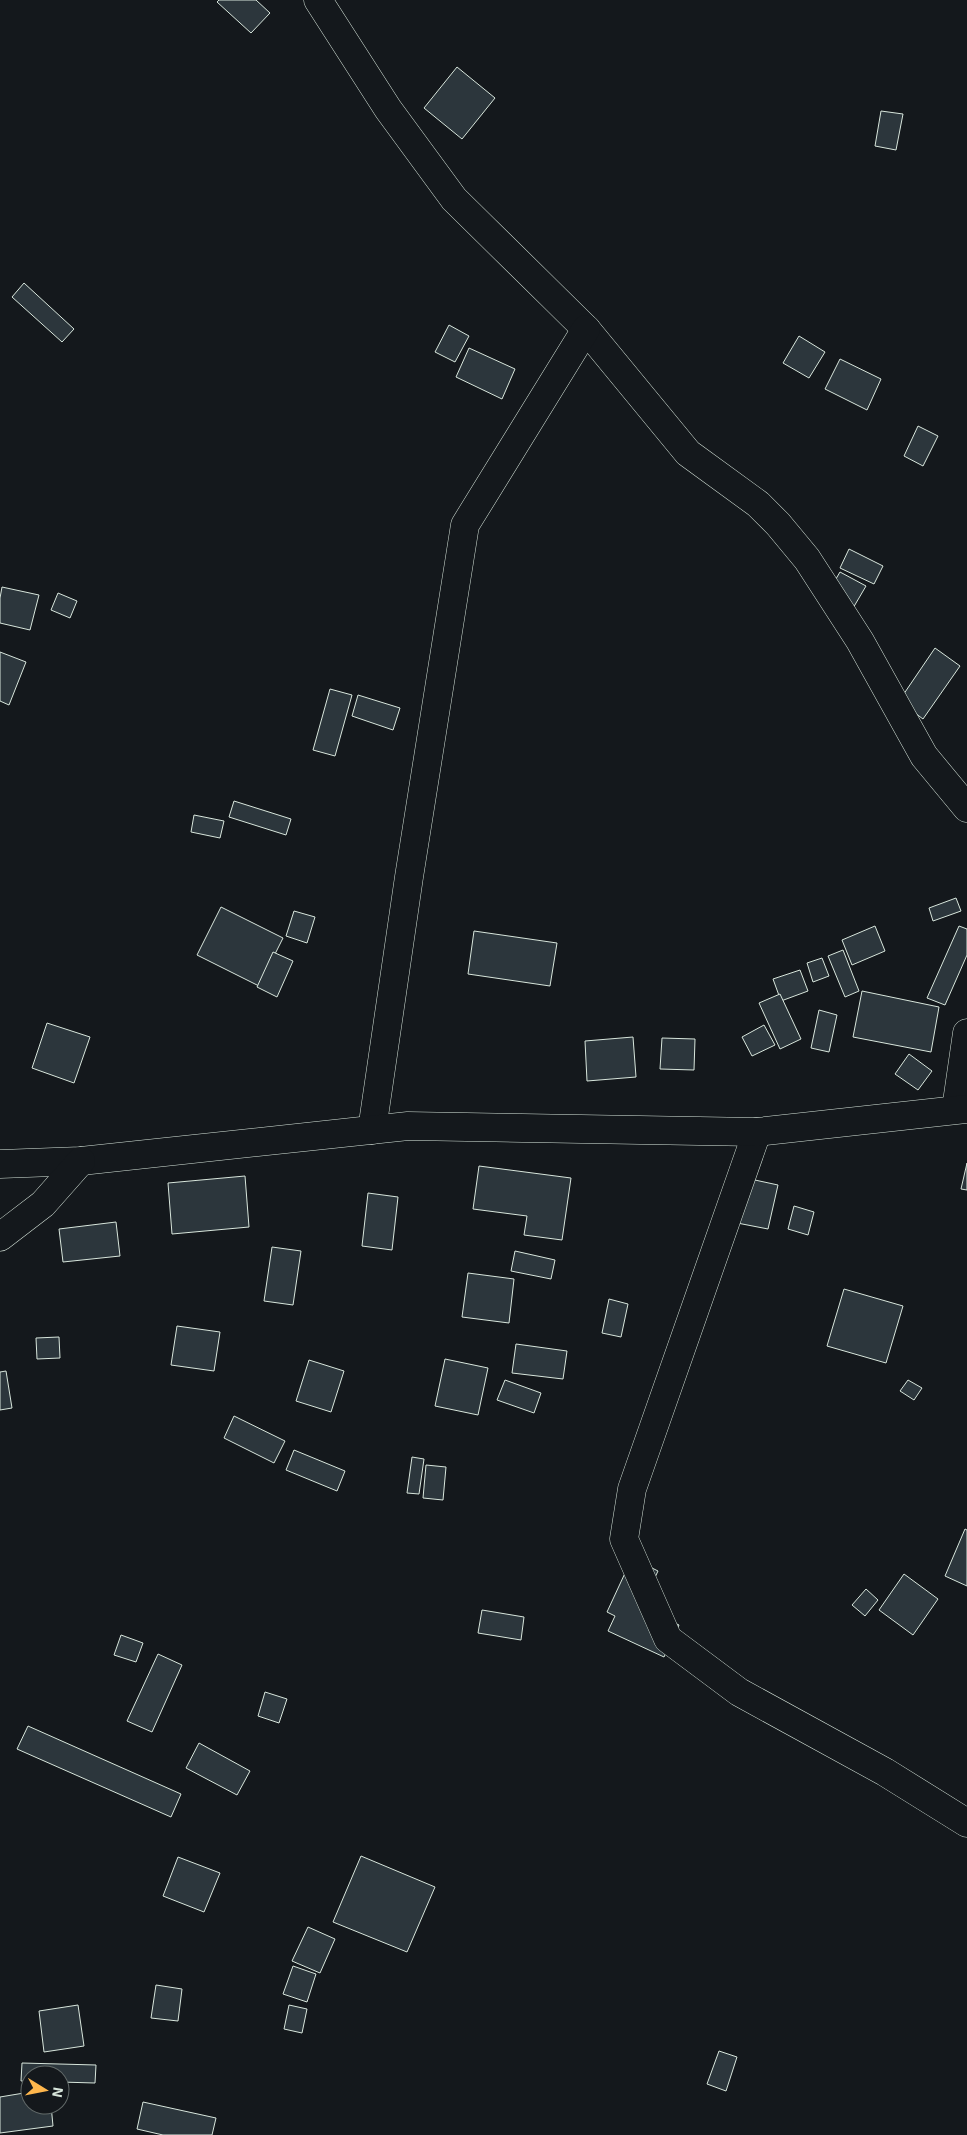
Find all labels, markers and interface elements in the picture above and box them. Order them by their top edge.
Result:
north arrow [20,2065,70,2115]
text: N [49,2086,68,2099]

